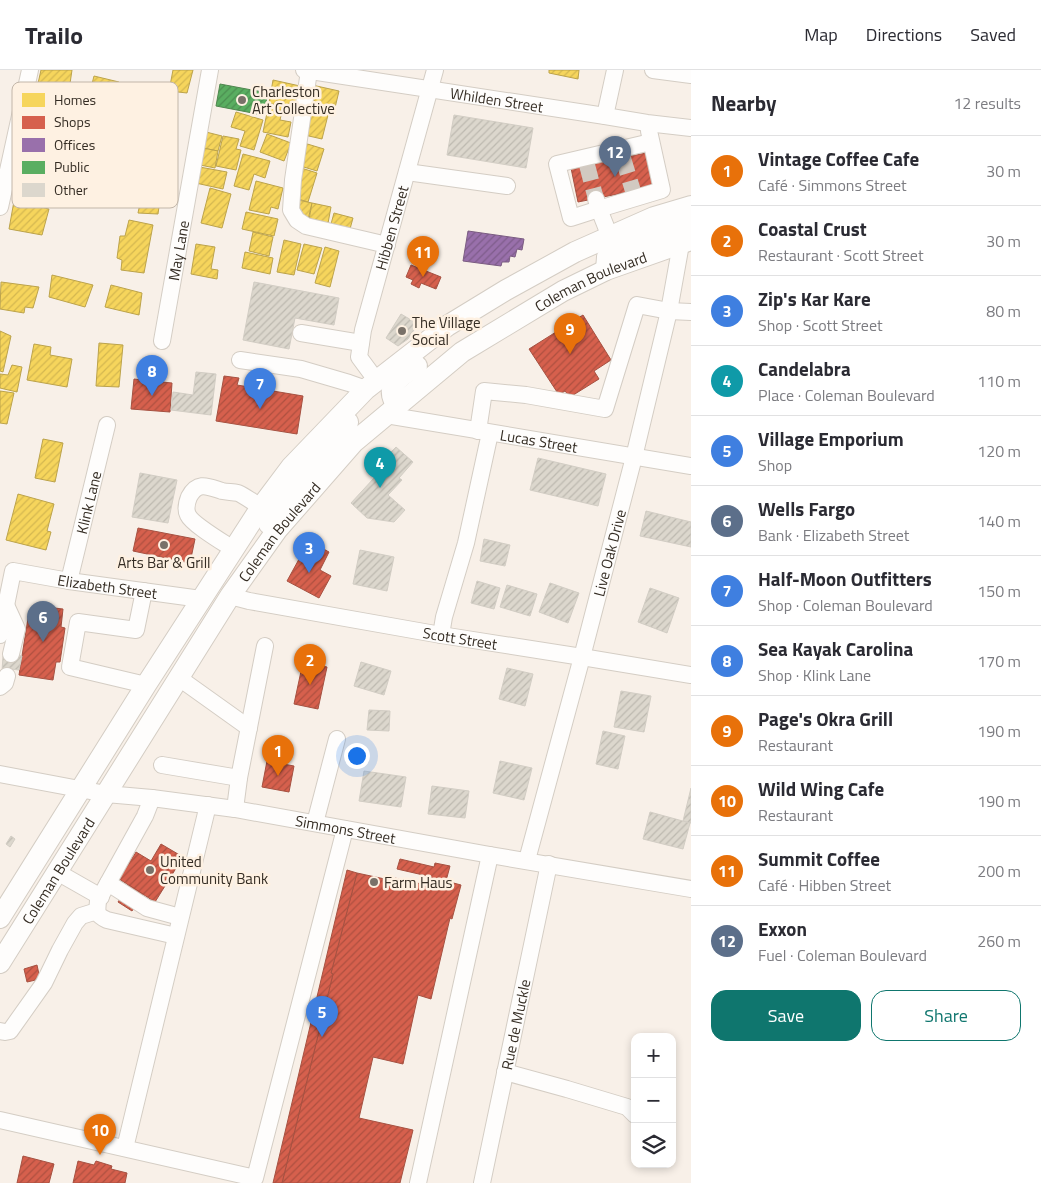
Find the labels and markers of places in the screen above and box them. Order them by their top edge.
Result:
place label: Charleston Art Collective [252,80,335,120]
marker: Charleston Art Collective [236,94,248,106]
pin: 12 [599,136,631,177]
pin: 11 [407,236,439,277]
place label: The Village Social [412,311,481,351]
pin: 9 [554,313,586,354]
marker: The Village Social [396,325,408,337]
pin: 8 [136,355,168,396]
pin: 7 [244,368,276,409]
pin: 4 [364,447,396,488]
pin: 3 [293,532,325,573]
marker: Arts Bar & Grill [158,539,170,551]
place label: Arts Bar & Grill [117,551,211,574]
pin: 6 [27,601,59,642]
pin: 2 [294,644,326,685]
pin: 1 [262,735,294,776]
place label: United Community Bank [160,850,268,890]
marker: United Community Bank [144,864,156,876]
place label: Farm Haus [384,871,453,894]
marker: Farm Haus [368,876,380,888]
pin: 5 [306,996,338,1037]
pin: 10 [84,1114,116,1155]

